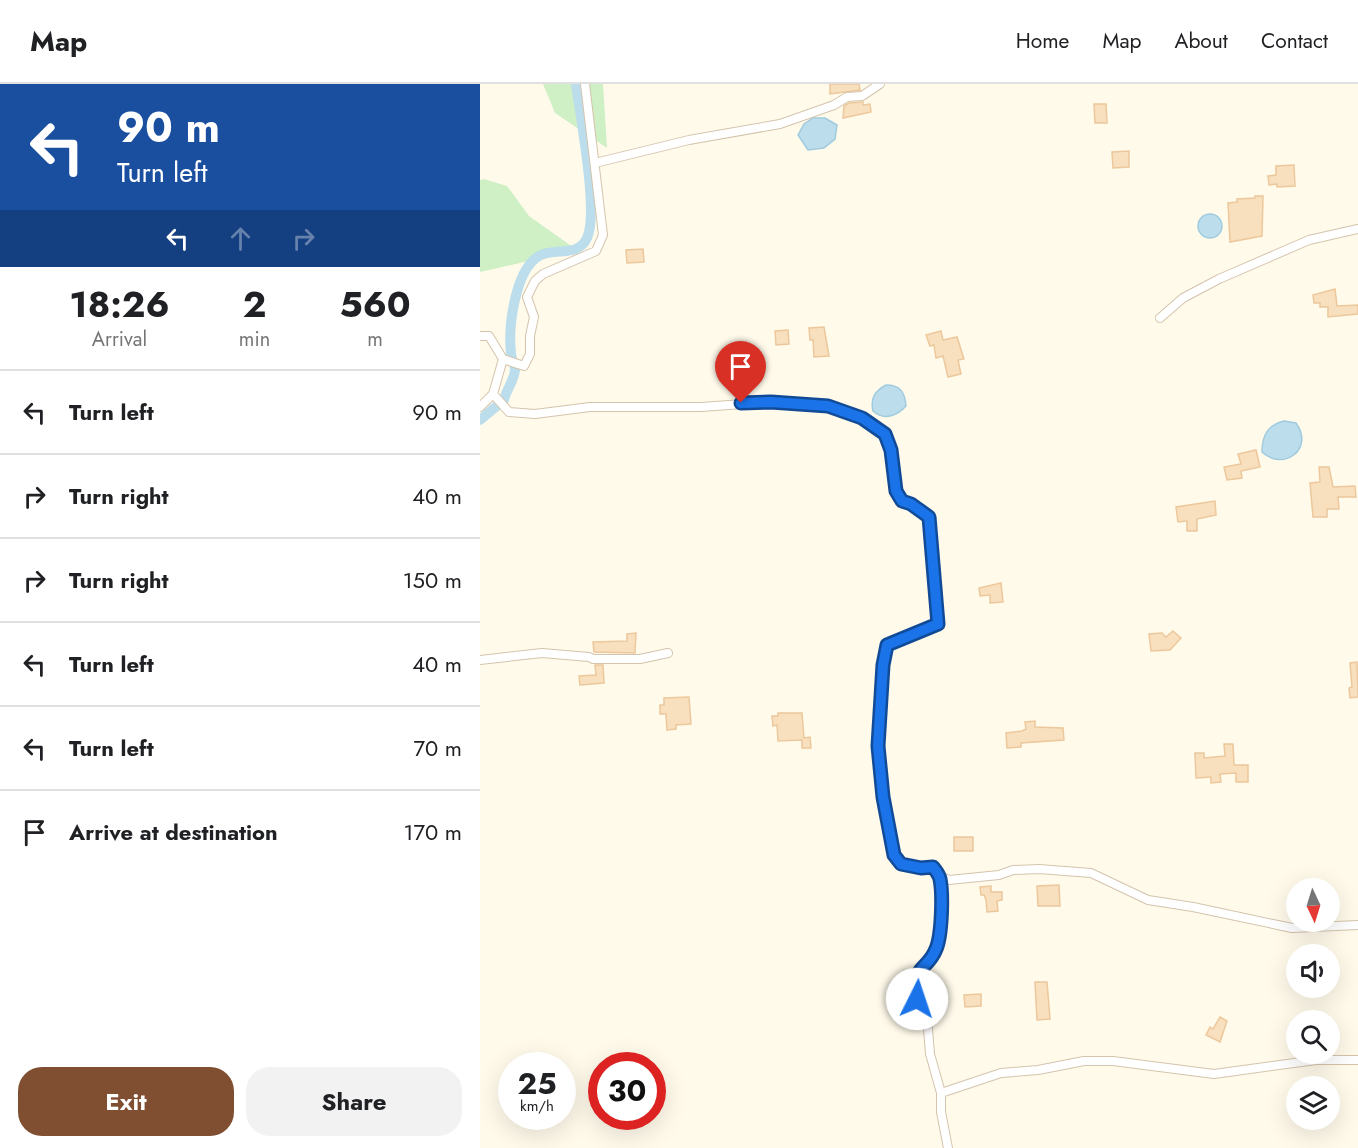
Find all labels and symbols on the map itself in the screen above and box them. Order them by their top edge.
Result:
pin [715,341,766,403]
north arrow [1286,878,1340,932]
position arrow [885,967,949,1031]
speed limit sign: 30 [588,1052,666,1130]

